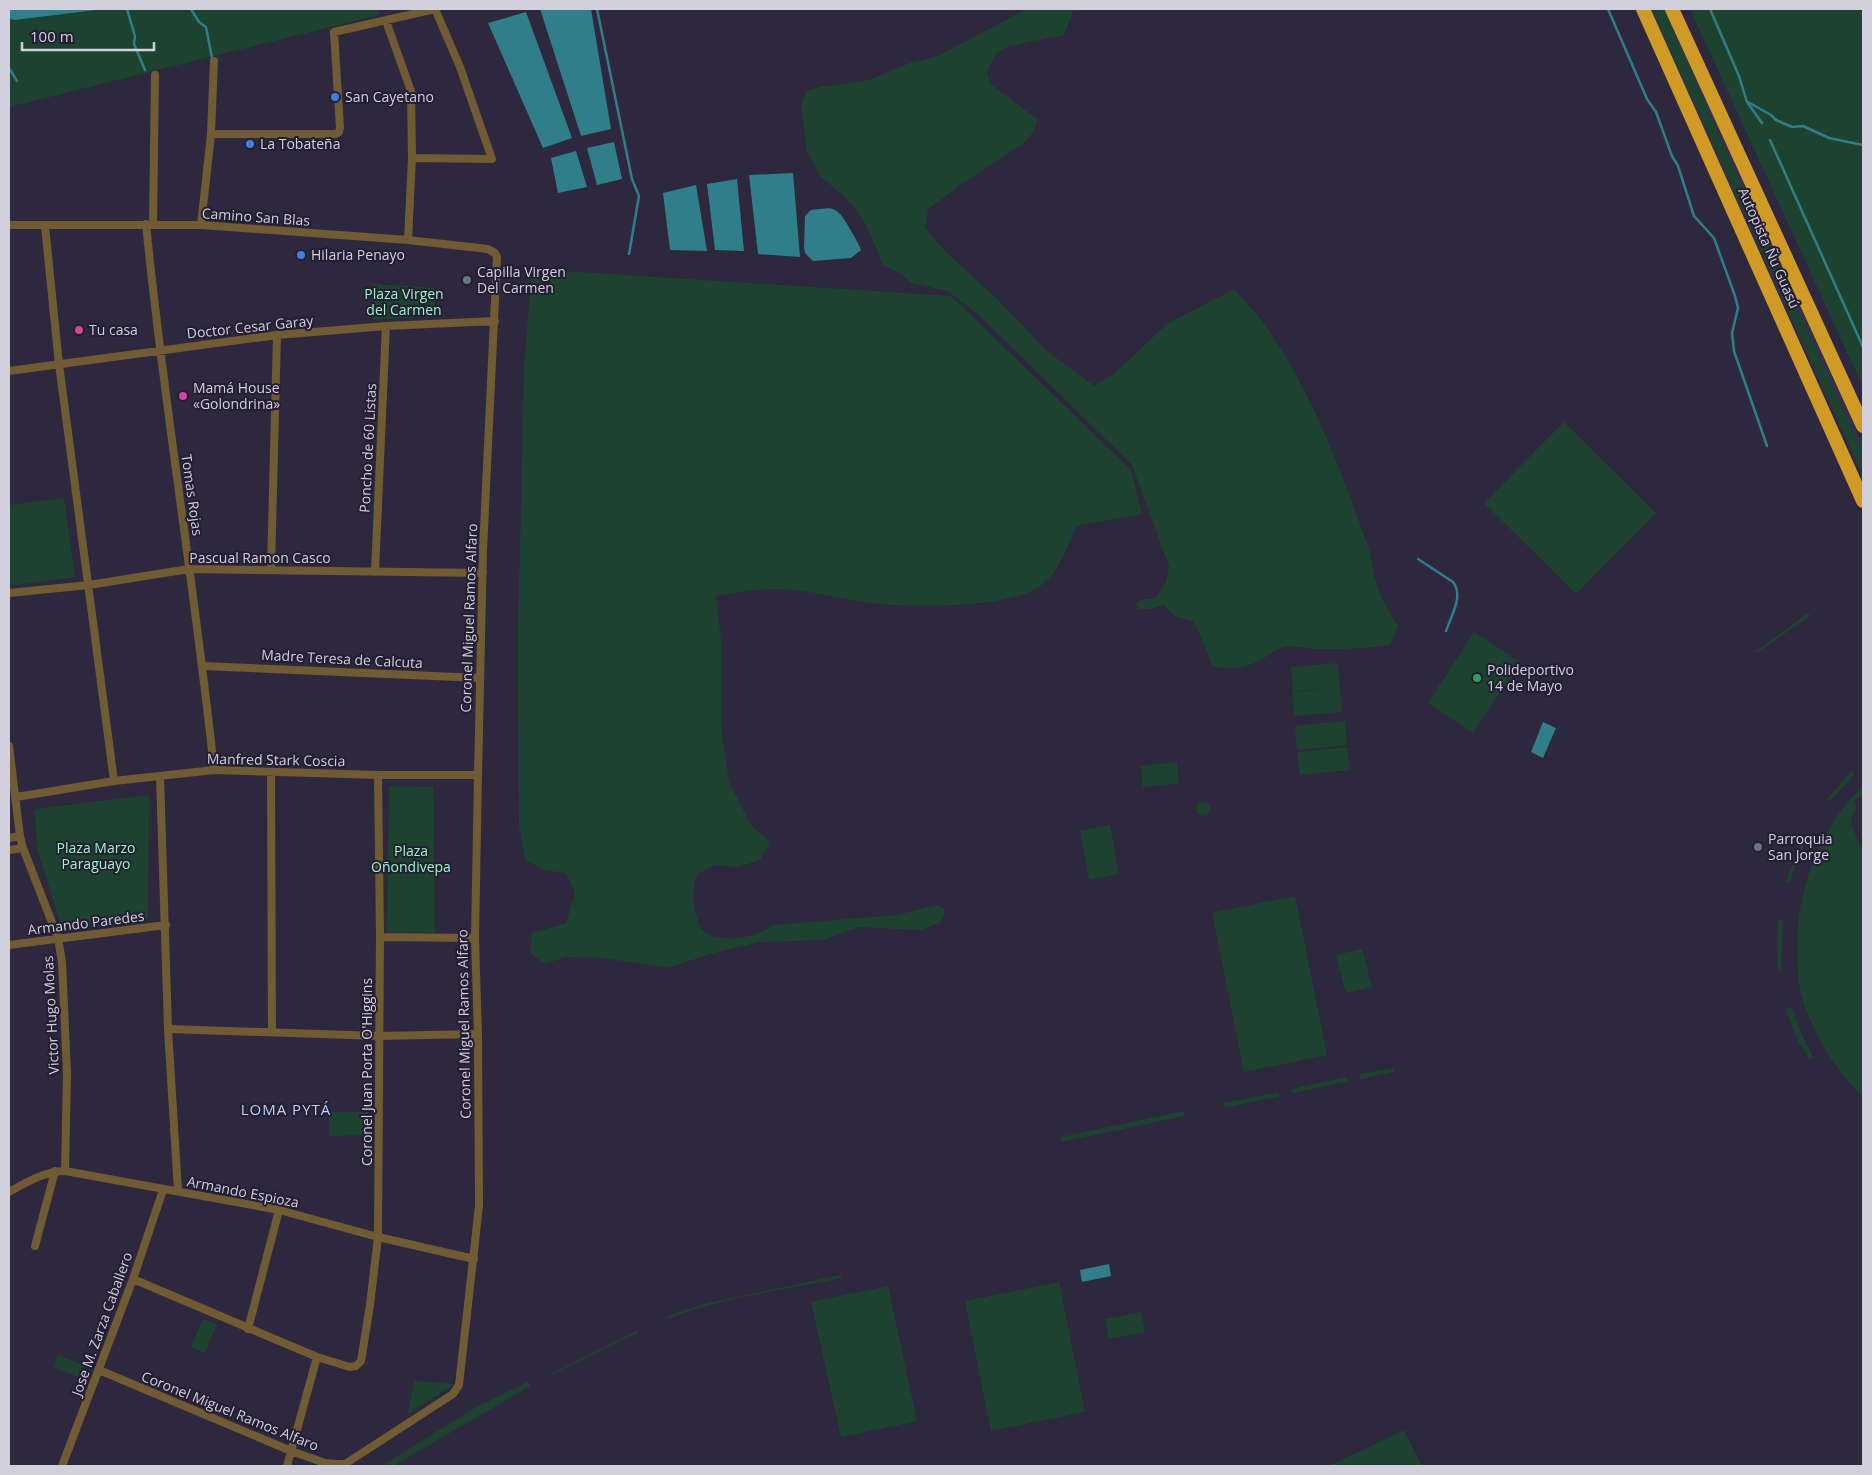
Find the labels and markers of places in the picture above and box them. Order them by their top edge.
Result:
place label: San Cayetano [345,87,434,106]
marker: San Cayetano [329,91,341,103]
place label: La Tobateña [260,134,340,153]
marker: La Tobateña [244,138,256,150]
place label: Hilaria Penayo [311,245,405,264]
marker: Hilaria Penayo [295,249,307,261]
place label: Capilla Virgen Del Carmen [477,262,566,297]
marker: Capilla Virgen Del Carmen [461,274,473,286]
place label: Tu casa [89,320,138,339]
marker: Tu casa [73,324,85,336]
place label: Mamá House «Golondrina» [193,378,280,413]
marker: Mamá House «Golondrina» [177,390,189,402]
place label: Polideportivo 14 de Mayo [1487,660,1574,695]
marker: Polideportivo 14 de Mayo [1471,672,1483,684]
place label: Parroquia San Jorge [1768,829,1833,864]
marker: Parroquia San Jorge [1752,841,1764,853]

